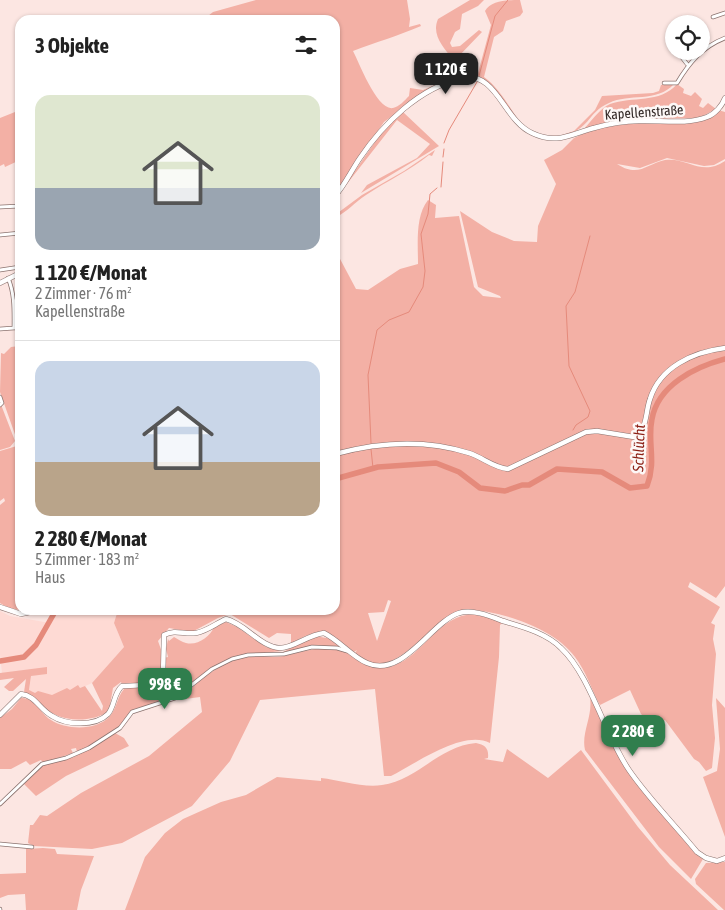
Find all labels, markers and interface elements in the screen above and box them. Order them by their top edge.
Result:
map controls [665,15,710,60]
button: locate [665,15,710,60]
icon: filters [292,31,320,59]
text: 3 Objekte [35,33,109,57]
pin: 1 120 € [400,52,492,95]
text: 1 120 € [425,60,467,78]
street label: Kapellenstraße [604,101,684,123]
icon: home [133,128,223,218]
text: 1 120 €/Monat [35,260,147,284]
text: 2 Zimmer · 76 m² [35,284,132,302]
text: Kapellenstraße [35,302,125,320]
icon: home [133,393,223,483]
water label: Schlücht [629,423,648,473]
text: 2 280 €/Monat [35,526,147,550]
text: 5 Zimmer · 183 m² [35,550,139,568]
text: Haus [35,568,65,586]
pin: 998 € [130,668,200,710]
text: 998 € [149,675,181,693]
pin: 2 280 € [587,714,679,757]
text: 2 280 € [612,722,654,740]

